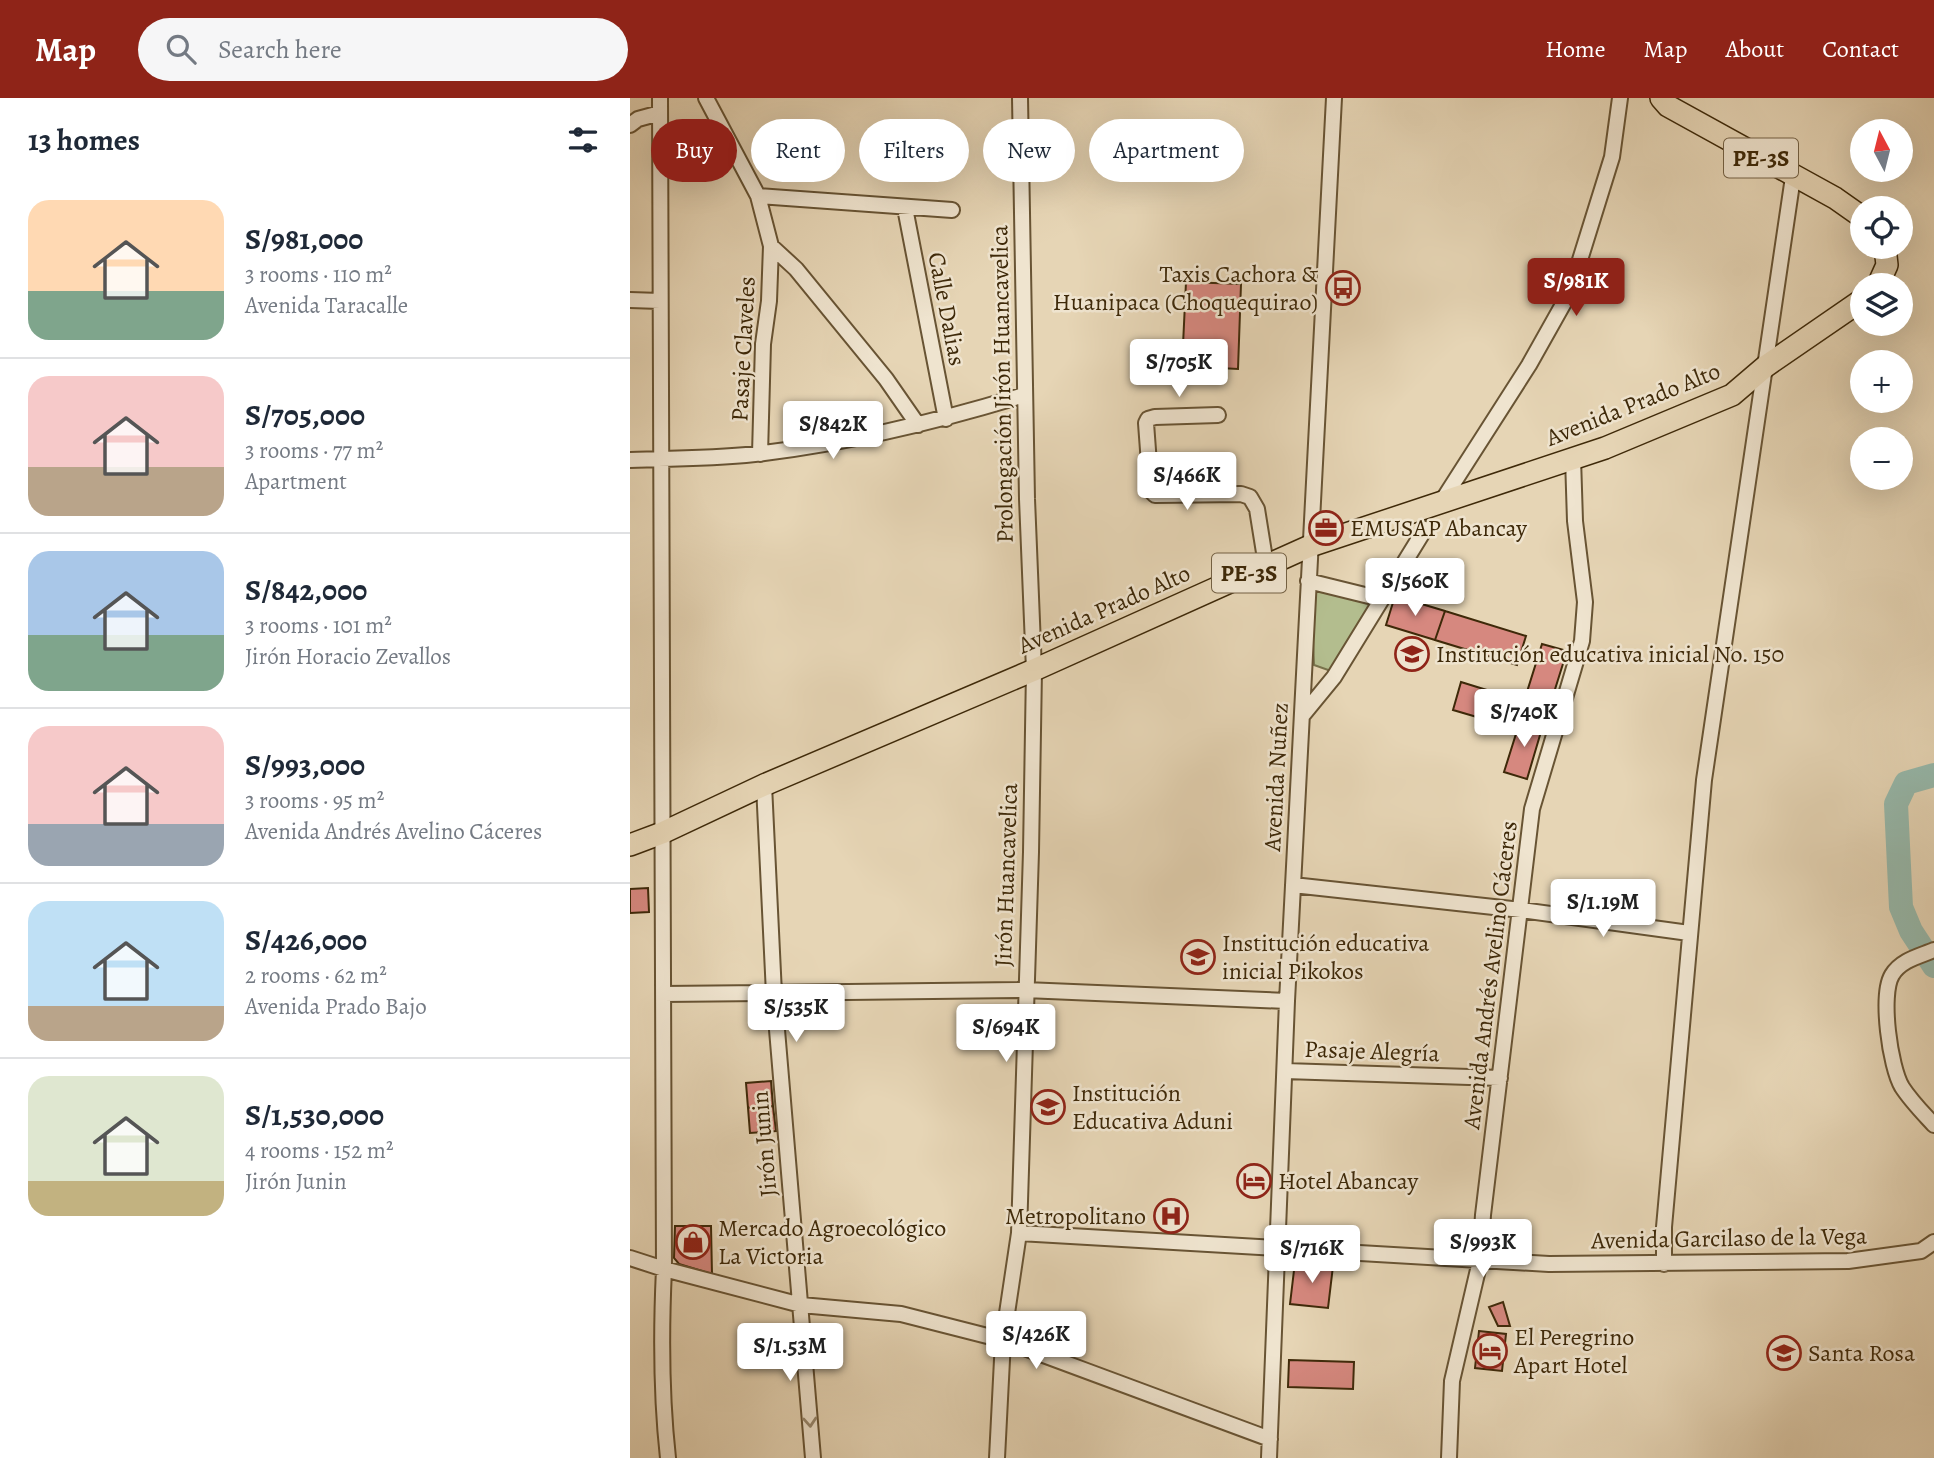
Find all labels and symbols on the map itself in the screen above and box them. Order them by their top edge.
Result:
north arrow [1850,119,1913,182]
road number: PE-3S [1724,138,1798,178]
street label: Prolongación Jirón Huancavelica [983,224,1021,543]
street label: Calle Dalias [920,250,974,368]
place label: Taxis Cachora & Huanipaca (Choquequirao) [1053,258,1318,318]
pin: S/981K [1519,258,1633,318]
bus stop icon: Taxis Cachora & Huanipaca (Choquequirao) [1324,269,1362,307]
street label: Pasaje Claveles [723,276,763,422]
pin: S/705K [1122,340,1236,399]
street label: Avenida Prado Alto [1540,354,1725,454]
pin: S/842K [776,402,890,461]
pin: S/466K [1130,452,1244,512]
office icon: EMUSAP Abancay [1307,509,1345,547]
place label: EMUSAP Abancay [1350,512,1527,544]
road number: PE-3S [1212,554,1286,593]
street label: Avenida Prado Alto [1012,557,1195,662]
pin: S/560K [1358,559,1472,618]
school or university icon: Institución educativa inicial No. 150 [1393,635,1431,673]
place label: Institución educativa inicial No. 150 [1436,638,1784,670]
pin: S/740K [1467,690,1581,749]
street label: Avenida Nuñez [1256,702,1296,853]
street label: Jirón Huancavelica [987,782,1025,967]
street label: Avenida Andrés Avelino Cáceres [1455,819,1525,1132]
pin: S/1.19M [1538,880,1668,939]
place label: Institución educativa inicial Pikokos [1222,927,1430,987]
school or university icon: Institución educativa inicial Pikokos [1179,938,1217,976]
pin: S/535K [739,984,853,1044]
pin: S/694K [949,1004,1063,1064]
street label: Pasaje Alegría [1304,1033,1441,1069]
place label: Institución Educativa Aduni [1072,1077,1233,1137]
school or university icon: Institución Educativa Aduni [1029,1088,1067,1126]
street label: Jirón Junin [743,1090,785,1198]
hotel icon: Hotel Abancay [1235,1162,1273,1200]
place label: Hotel Abancay [1278,1165,1419,1197]
hospital icon: Metropolitano [1152,1197,1190,1235]
place label: Metropolitano [1005,1200,1146,1232]
place label: Mercado Agroecológico La Victoria [718,1212,946,1272]
pin: S/993K [1426,1220,1540,1279]
street label: Avenida Garcilaso de la Vega [1590,1220,1868,1256]
shop icon: Mercado Agroecológico La Victoria [674,1223,712,1261]
pin: S/716K [1255,1226,1369,1285]
pin: S/426K [979,1312,1093,1371]
place label: El Peregrino Apart Hotel [1513,1321,1634,1381]
pin: S/1.53M [725,1324,855,1383]
hotel icon: El Peregrino Apart Hotel [1471,1332,1509,1370]
school or university icon: Santa Rosa [1765,1334,1803,1372]
place label: Santa Rosa [1808,1337,1916,1369]
one-way arrow [802,1416,817,1427]

